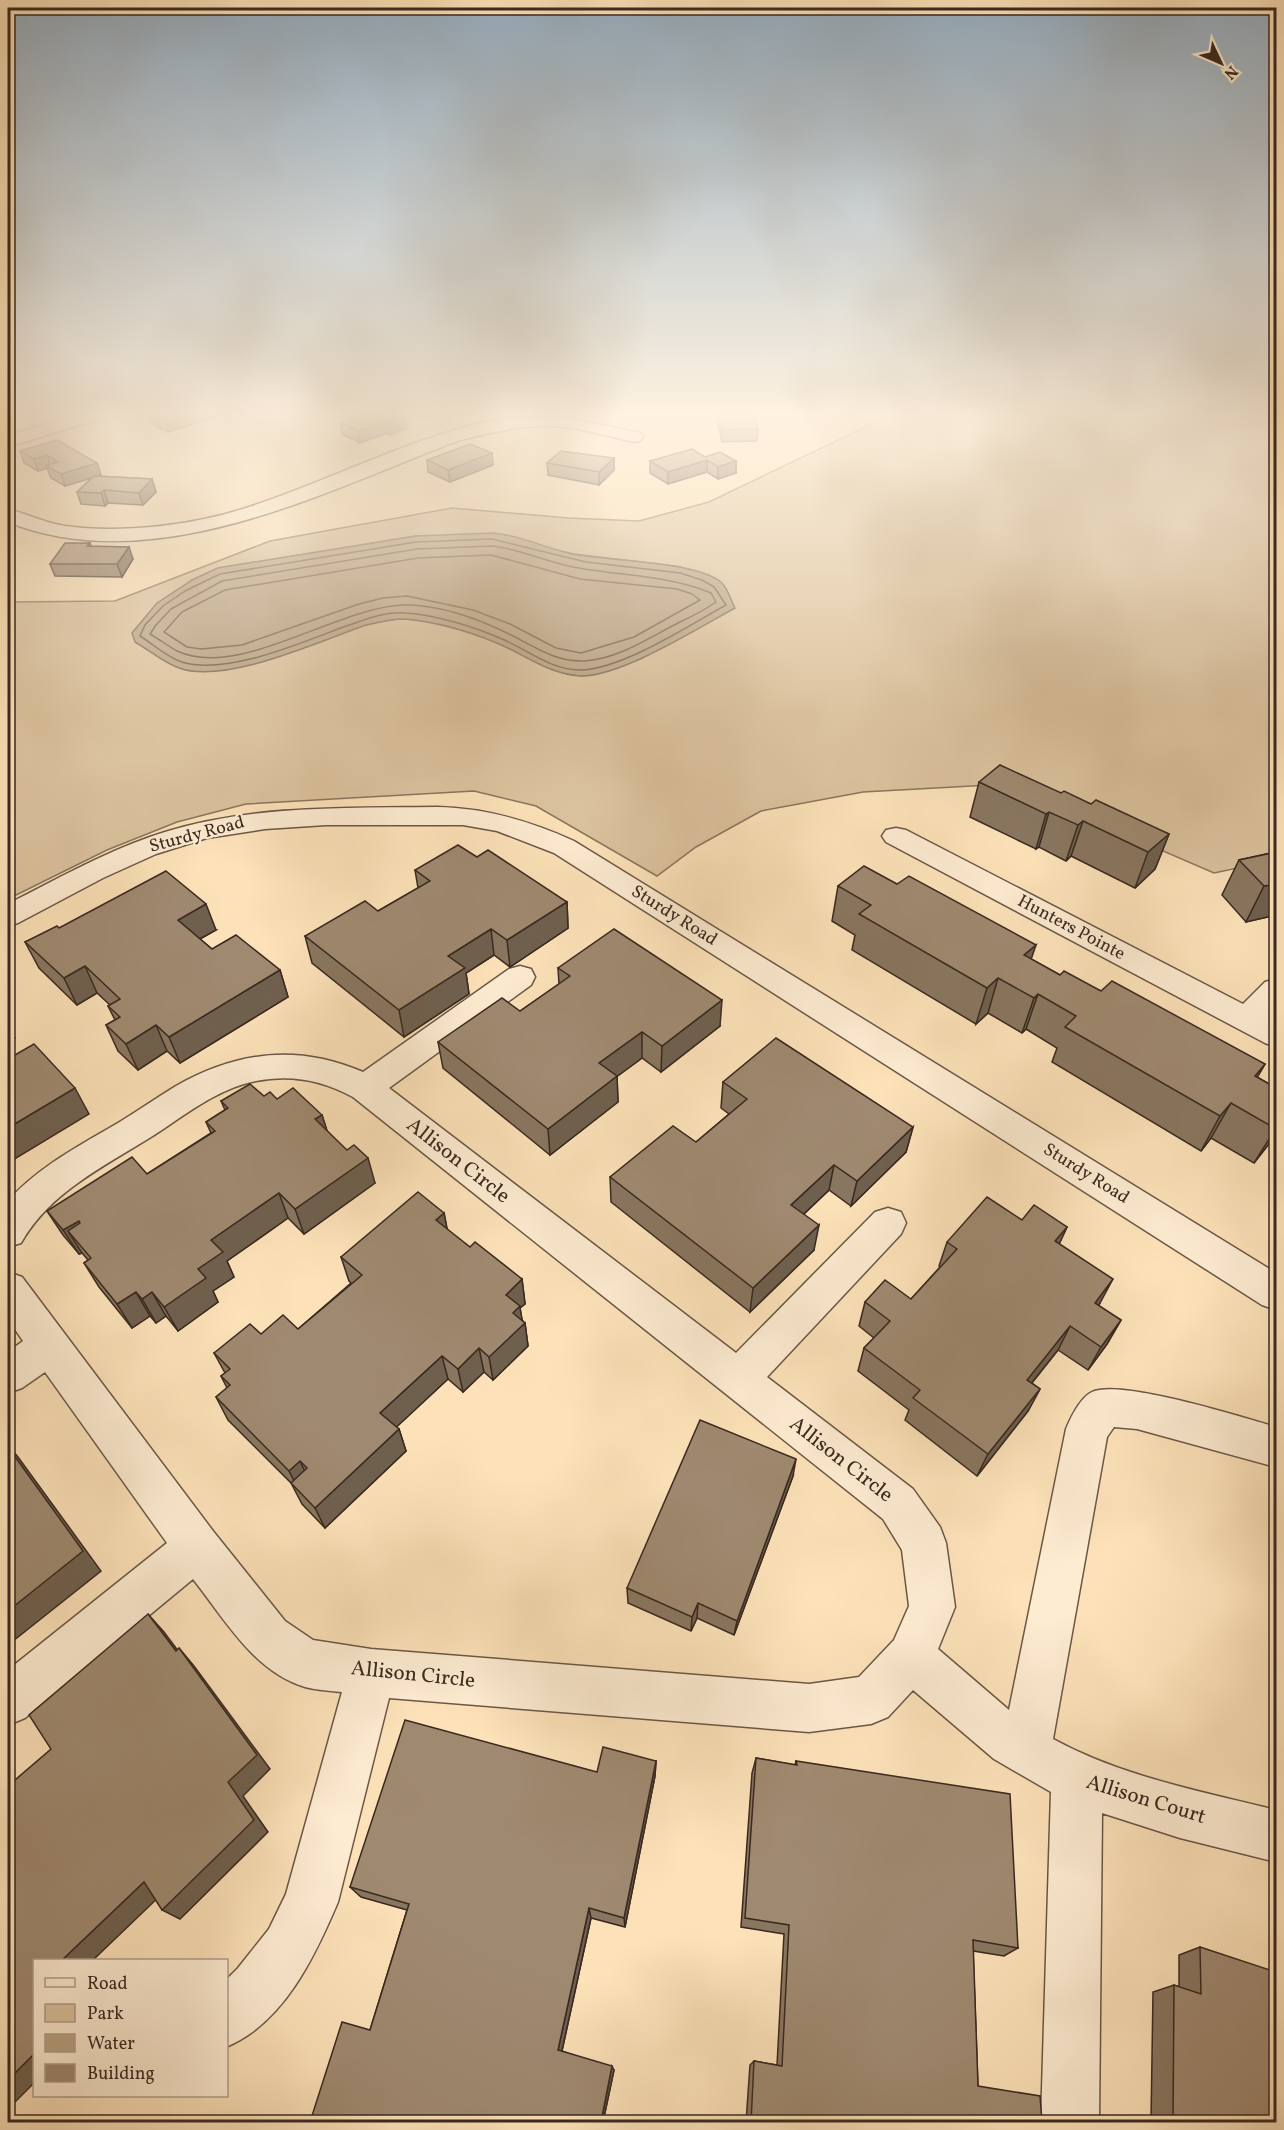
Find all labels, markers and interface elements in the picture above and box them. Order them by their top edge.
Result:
north arrow [1191,33,1251,93]
text: N [1218,60,1242,84]
street label: Sturdy Road [147,810,247,860]
street label: Sturdy Road [626,880,722,952]
street label: Hunters Pointe [1013,889,1129,967]
street label: Allison Circle [400,1111,516,1211]
street label: Sturdy Road [1038,1138,1134,1210]
street label: Allison Circle [783,1410,899,1510]
street label: Allison Circle [350,1654,476,1696]
street label: Allison Court [1083,1768,1209,1832]
legend [33,1959,228,2097]
text: Road [87,1972,128,1997]
text: Park [87,2002,124,2027]
text: Water [87,2032,135,2057]
text: Building [87,2062,155,2087]

